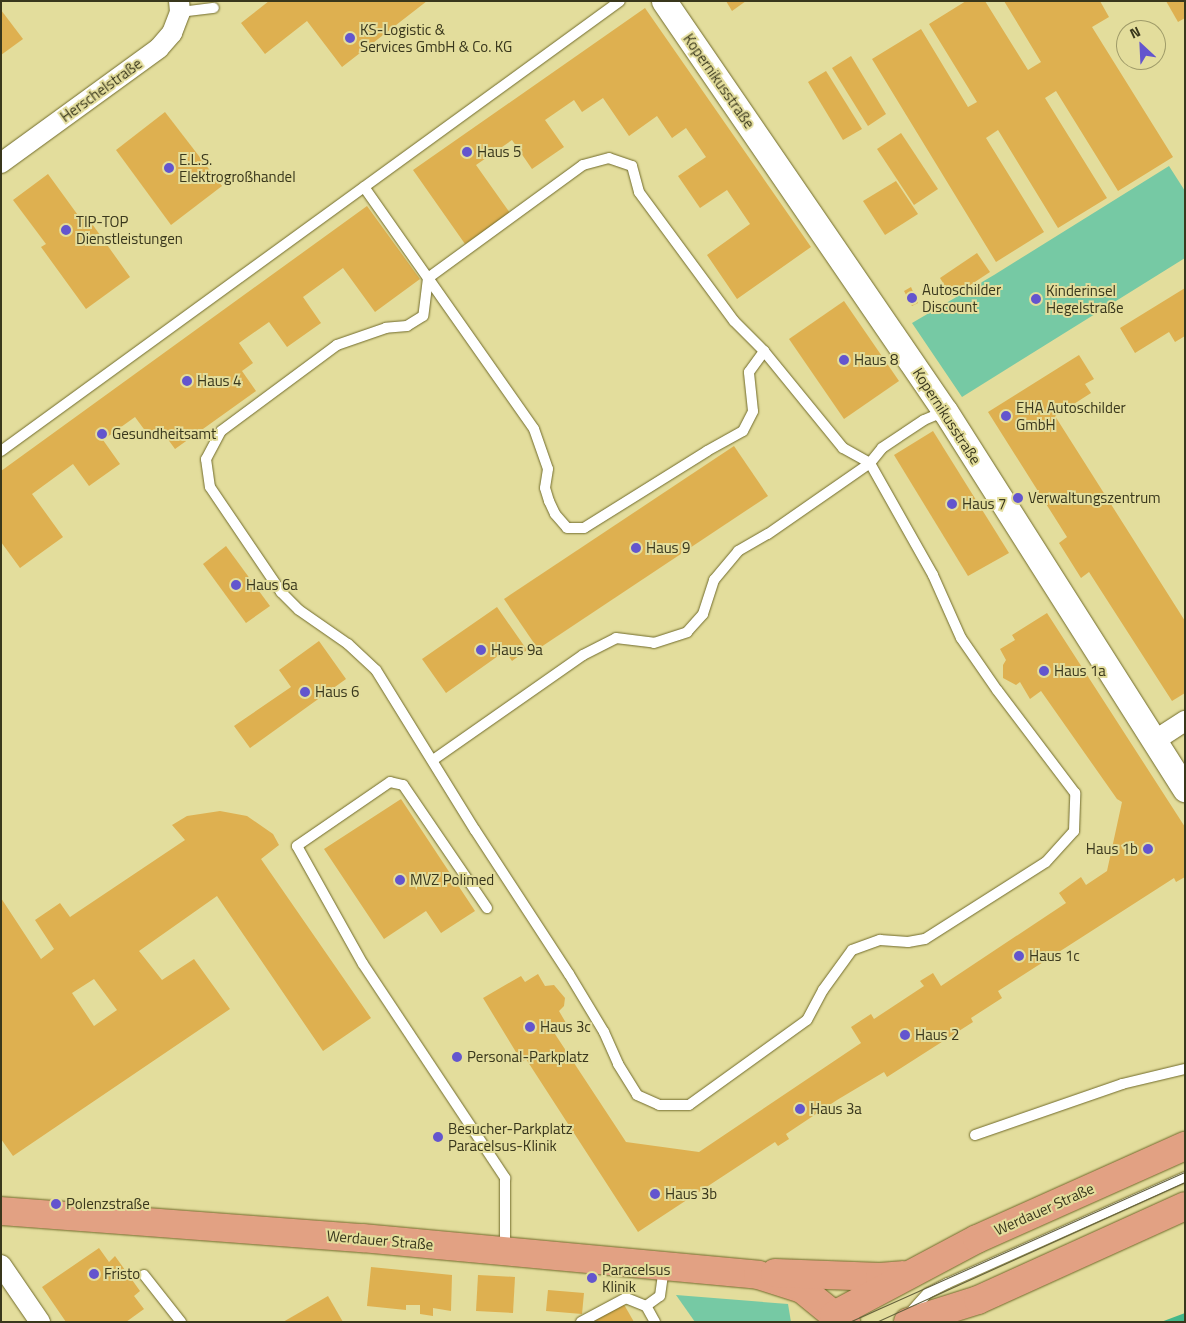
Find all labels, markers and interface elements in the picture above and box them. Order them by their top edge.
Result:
place label: KS-Logistic & Services GmbH & Co. KG [360,20,512,55]
north arrow [1116,20,1166,70]
text: N [1126,20,1144,43]
street label: Kopernikusstraße [680,30,758,132]
marker: KS-Logistic & Services GmbH & Co. KG [344,32,356,44]
street label: Herschelstraße [57,54,145,126]
place label: Haus 5 [477,143,521,161]
marker: Haus 5 [461,146,473,158]
place label: E.L.S. Elektrogroßhandel [179,150,296,185]
marker: E.L.S. Elektrogroßhandel [163,162,175,174]
place label: TIP-TOP Dienstleistungen [76,212,183,247]
marker: TIP-TOP Dienstleistungen [60,224,72,236]
place label: Autoschilder Discount [922,280,1001,315]
place label: Kinderinsel Hegelstraße [1046,281,1124,316]
marker: Autoschilder Discount [906,292,918,304]
marker: Kinderinsel Hegelstraße [1030,293,1042,305]
place label: Haus 8 [854,351,898,369]
marker: Haus 8 [838,354,850,366]
street label: Kopernikusstraße [909,364,985,468]
place label: Haus 4 [197,372,241,390]
marker: Haus 4 [181,375,193,387]
place label: EHA Autoschilder GmbH [1016,398,1126,433]
marker: EHA Autoschilder GmbH [1000,410,1012,422]
place label: Gesundheitsamt [112,425,216,443]
marker: Gesundheitsamt [96,428,108,440]
place label: Verwaltungszentrum [1028,489,1161,507]
marker: Verwaltungszentrum [1012,492,1024,504]
place label: Haus 7 [962,495,1006,513]
marker: Haus 7 [946,498,958,510]
place label: Haus 9 [646,539,690,557]
marker: Haus 9 [630,542,642,554]
place label: Haus 6a [246,576,298,594]
marker: Haus 6a [230,579,242,591]
place label: Haus 9a [491,641,543,659]
marker: Haus 9a [475,644,487,656]
place label: Haus 1a [1054,662,1106,680]
marker: Haus 1a [1038,665,1050,677]
place label: Haus 6 [315,683,359,701]
marker: Haus 6 [299,686,311,698]
place label: Haus 1b [1086,840,1138,858]
marker: Haus 1b [1142,843,1154,855]
place label: MVZ Polimed [410,871,494,889]
marker: MVZ Polimed [394,874,406,886]
place label: Haus 1c [1029,947,1080,965]
marker: Haus 1c [1013,950,1025,962]
place label: Haus 3c [540,1018,591,1036]
marker: Haus 3c [524,1021,536,1033]
place label: Haus 2 [915,1026,959,1044]
marker: Haus 2 [899,1029,911,1041]
place label: Personal-Parkplatz [467,1048,589,1066]
marker: Personal-Parkplatz [451,1051,463,1063]
place label: Haus 3a [810,1100,862,1118]
marker: Haus 3a [794,1103,806,1115]
place label: Besucher-Parkplatz Paracelsus-Klinik [448,1119,573,1154]
marker: Besucher-Parkplatz Paracelsus-Klinik [432,1131,444,1143]
street label: Werdauer Straße [991,1179,1097,1239]
place label: Haus 3b [665,1185,717,1203]
marker: Haus 3b [649,1188,661,1200]
place label: Polenzstraße [66,1195,150,1213]
marker: Polenzstraße [50,1198,62,1210]
street label: Werdauer Straße [326,1226,434,1254]
place label: Paracelsus Klinik [602,1260,670,1295]
place label: Fristo [104,1265,140,1283]
marker: Fristo [88,1268,100,1280]
marker: Paracelsus Klinik [586,1272,598,1284]

